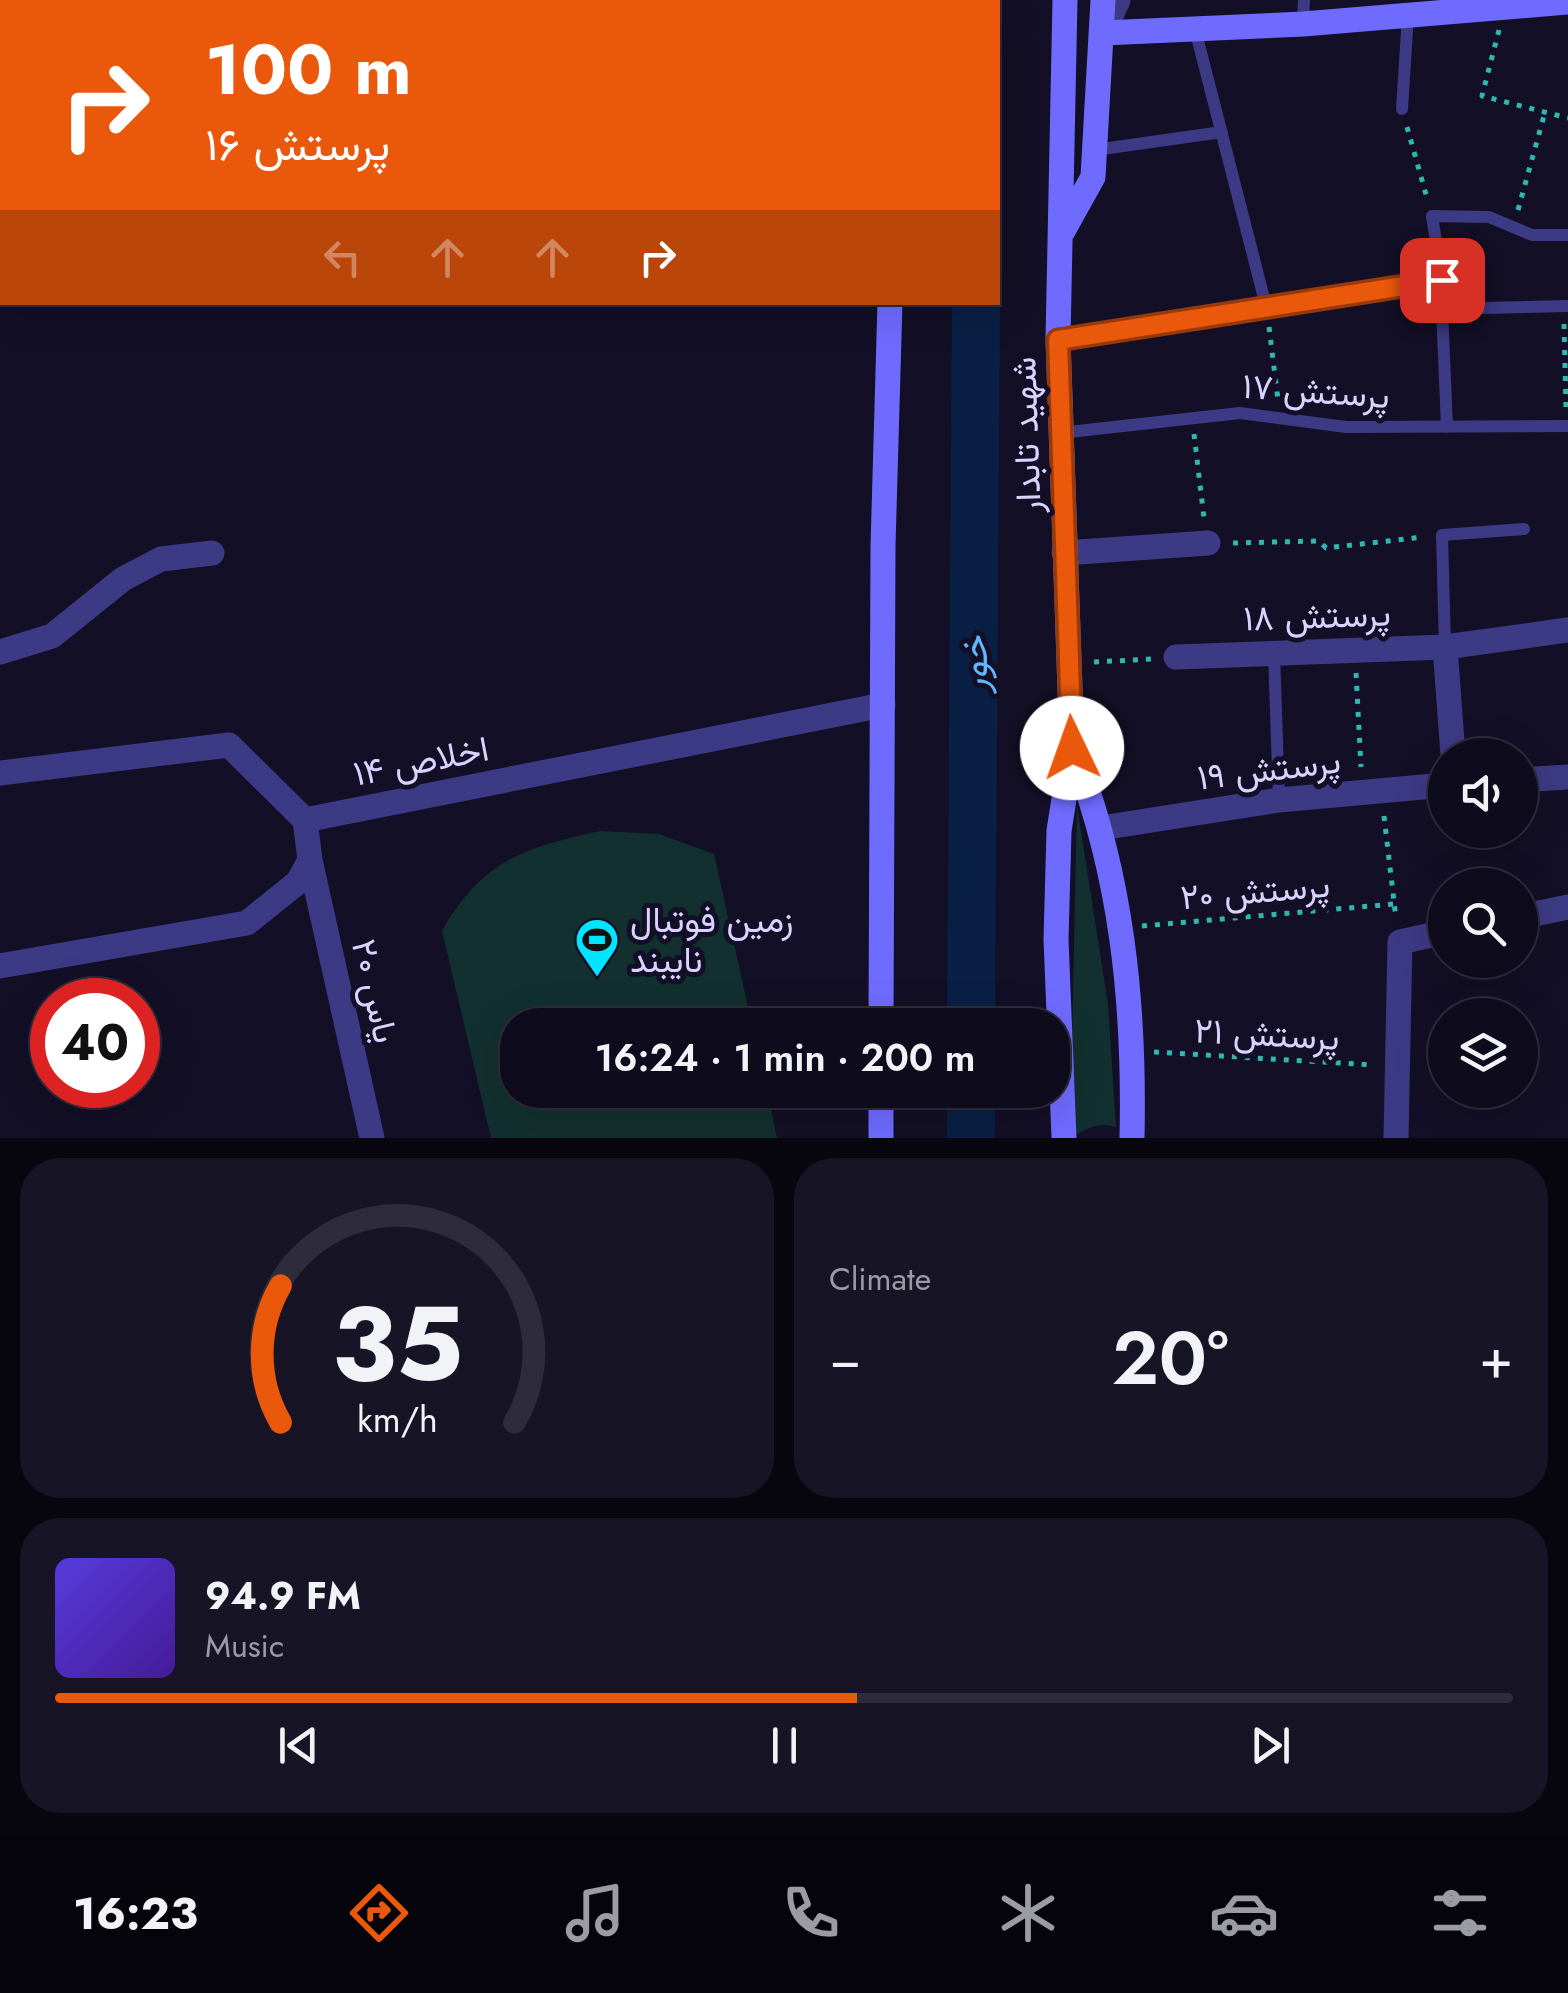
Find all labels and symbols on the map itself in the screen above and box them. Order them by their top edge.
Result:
pin [1400,238,1485,323]
street label: شهید تابدار [998,356,1054,515]
street label: پرستش ۱۷ [1241,361,1391,421]
street label: پرستش ۱۸ [1242,588,1392,644]
water label: خور [946,635,1001,694]
position arrow [1020,696,1124,800]
street label: اخلاص ۱۴ [349,723,493,799]
street label: پرستش ۱۹ [1195,735,1343,803]
street label: پرستش ۲۰ [1178,860,1332,922]
place label: زمین فوتبال نایبند [630,895,794,985]
sports icon: زمین فوتبال نایبند [574,917,620,978]
street label: یاس ۲۰ [339,934,411,1048]
speed limit sign: 40 [30,978,160,1108]
street label: پرستش ۲۱ [1193,1005,1341,1063]

